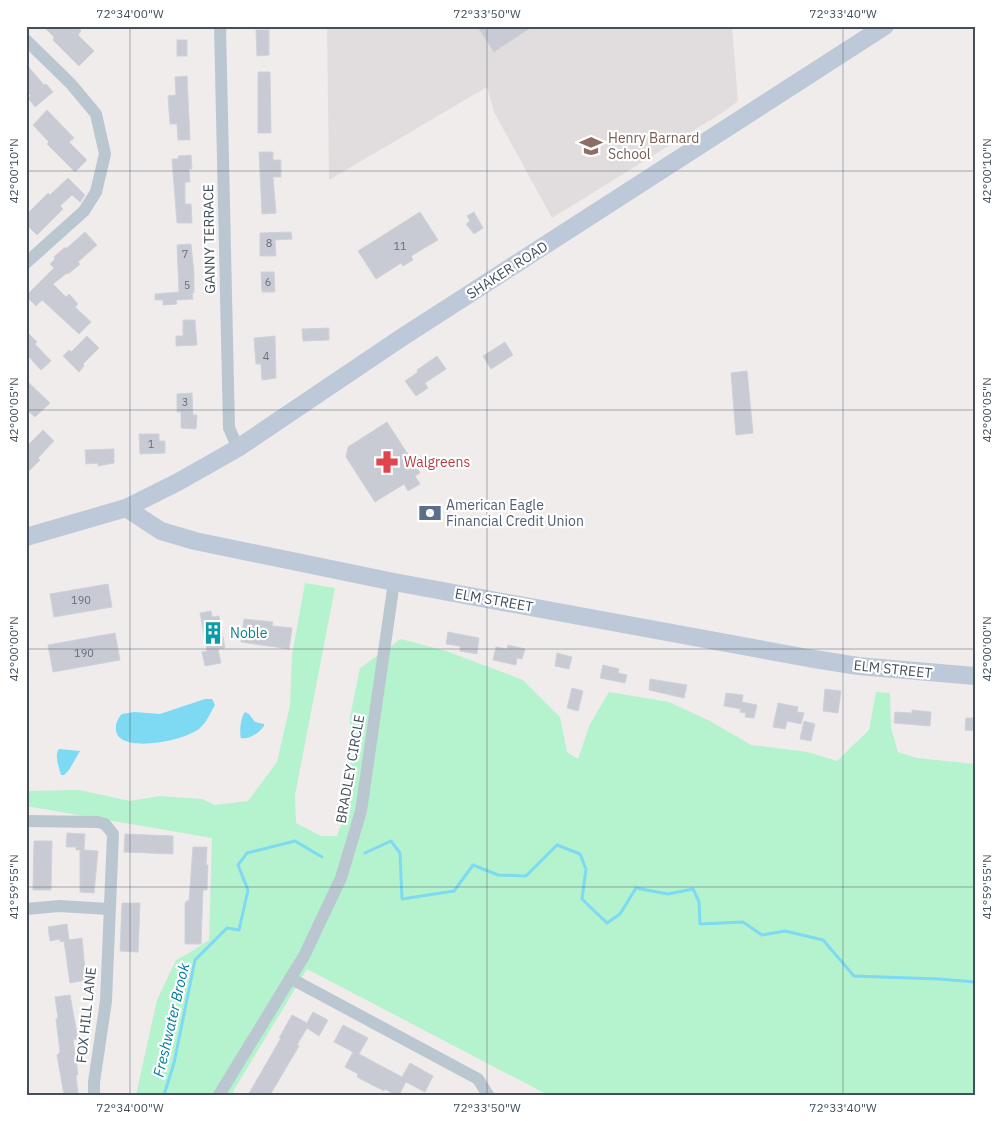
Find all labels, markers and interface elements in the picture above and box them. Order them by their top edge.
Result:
text: 72°34'00"W [96,6,164,21]
text: 72°33'50"W [453,6,521,21]
text: 72°33'40"W [809,6,877,21]
place label: Henry Barnard School [608,129,699,163]
school or university icon: Henry Barnard School [578,133,604,159]
text: 42°00'10"N [6,138,21,204]
text: 42°00'10"N [979,138,994,204]
street label: GANNY TERRACE [199,184,219,294]
house number: 8 [266,236,272,250]
street label: SHAKER ROAD [463,237,551,303]
house number: 11 [393,239,407,253]
house number: 7 [182,247,188,261]
house number: 6 [265,275,271,289]
house number: 5 [184,278,190,292]
house number: 4 [263,349,270,363]
text: 42°00'05"N [6,377,21,443]
text: 42°00'05"N [979,377,994,443]
house number: 3 [182,395,188,409]
house number: 1 [148,437,155,451]
pharmacy icon: Walgreens [374,449,400,475]
place label: Walgreens [404,453,470,471]
place label: American Eagle Financial Credit Union [446,496,584,530]
bank icon: American Eagle Financial Credit Union [417,500,443,526]
street label: ELM STREET [453,584,535,616]
house number: 190 [71,593,91,607]
text: 42°00'00"N [6,616,21,682]
text: 42°00'00"N [979,616,994,682]
building icon: Noble [200,620,226,646]
place label: Noble [230,624,268,642]
house number: 190 [74,646,94,660]
street label: ELM STREET [853,656,933,682]
street label: BRADLEY CIRCLE [332,713,368,825]
text: 41°59'55"N [6,854,21,920]
text: 41°59'55"N [979,854,994,920]
water label: Freshwater Brook [149,961,193,1079]
street label: FOX HILL LANE [72,966,100,1064]
text: 72°34'00"W [96,1100,164,1115]
text: 72°33'50"W [453,1100,521,1115]
text: 72°33'40"W [809,1100,877,1115]

